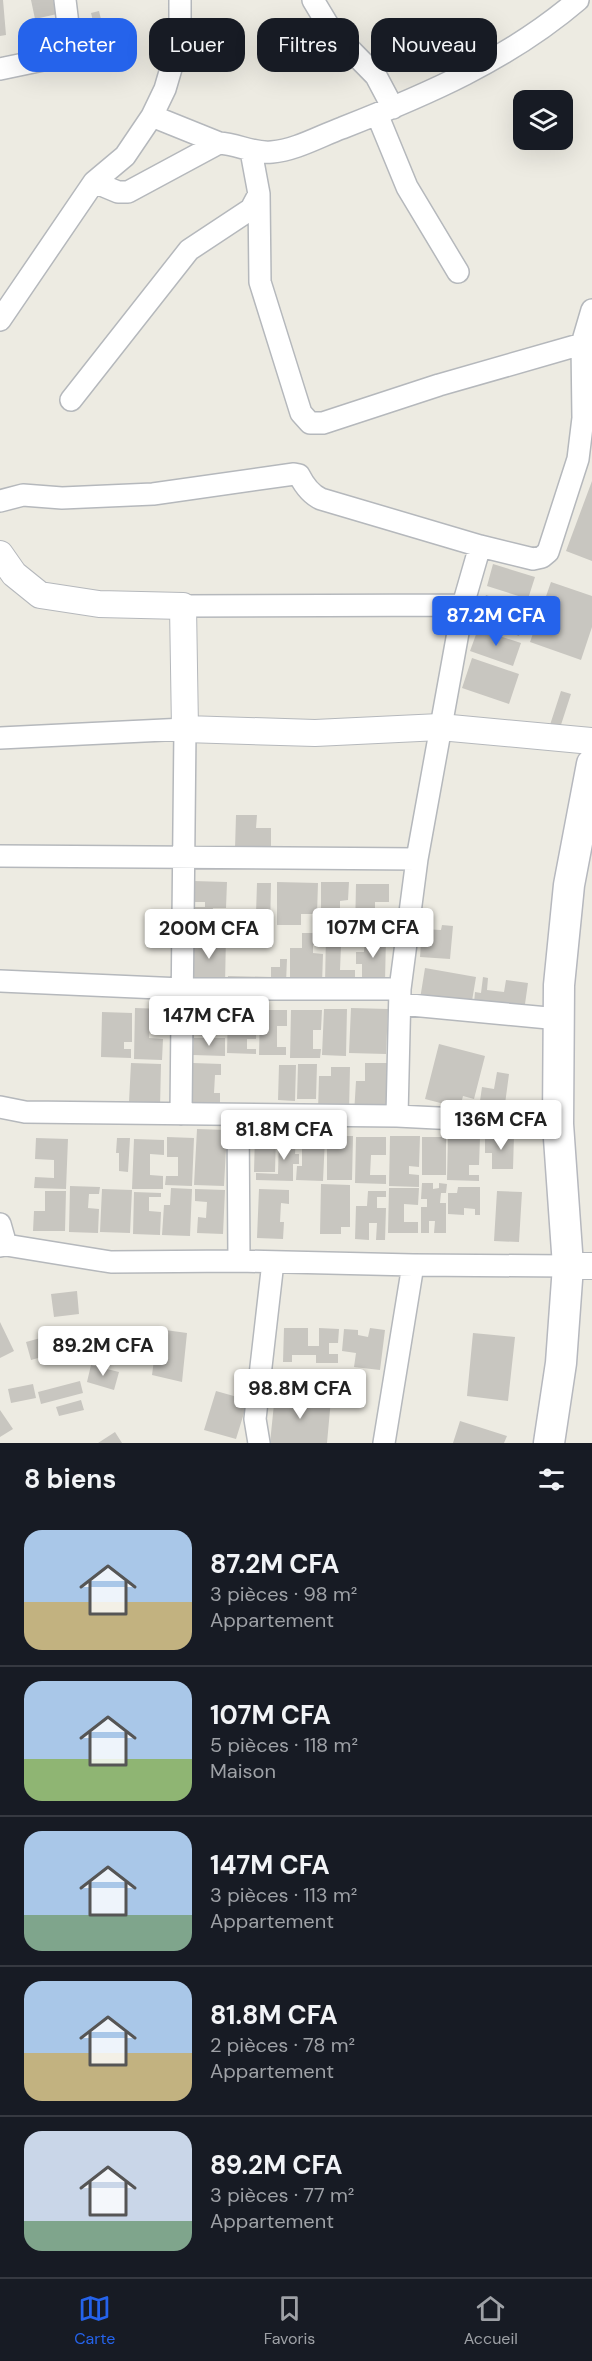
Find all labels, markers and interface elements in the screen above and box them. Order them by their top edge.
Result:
chip: Acheter [18,18,137,72]
chip: Louer [149,18,245,72]
chip: Filtres [257,18,359,72]
chip: Nouveau [371,18,497,72]
map controls [513,90,573,150]
button: layers [513,90,573,150]
pin: 87.2M CFA [427,596,565,647]
text: 87.2M CFA [446,602,546,628]
pin: 107M CFA [311,908,435,959]
pin: 200M CFA [147,909,271,960]
text: 107M CFA [327,914,419,940]
text: 200M CFA [159,915,259,941]
pin: 147M CFA [147,996,271,1047]
text: 147M CFA [163,1002,255,1028]
pin: 136M CFA [439,1100,563,1151]
text: 136M CFA [455,1106,547,1132]
pin: 81.8M CFA [215,1110,353,1161]
text: 81.8M CFA [235,1116,333,1142]
pin: 89.2M CFA [34,1326,172,1377]
text: 89.2M CFA [52,1332,154,1358]
pin: 98.8M CFA [231,1369,369,1420]
text: 98.8M CFA [248,1375,352,1401]
text: 8 biens [24,1462,116,1496]
icon: filters [535,1463,568,1496]
text: 87.2M CFA [210,1547,339,1581]
icon: home [72,1554,144,1626]
text: 3 pièces · 98 m² [210,1581,357,1607]
text: Appartement [210,1607,334,1633]
text: 107M CFA [210,1698,331,1732]
icon: home [72,1705,144,1777]
text: 5 pièces · 118 m² [210,1732,358,1758]
text: Maison [210,1758,276,1784]
text: 147M CFA [210,1848,330,1882]
icon: home [72,1855,144,1927]
text: 3 pièces · 113 m² [210,1882,357,1908]
text: Appartement [210,1908,334,1934]
text: 81.8M CFA [210,1998,338,2032]
icon: home [72,2005,144,2077]
text: 2 pièces · 78 m² [210,2032,355,2058]
text: Appartement [210,2058,334,2084]
text: 89.2M CFA [210,2148,342,2182]
icon: home [72,2155,144,2227]
text: 3 pièces · 77 m² [210,2182,354,2208]
text: Appartement [210,2208,334,2234]
tab: Carte [74,2292,115,2349]
tab: Favoris [264,2292,315,2349]
tab: Accueil [464,2292,518,2349]

